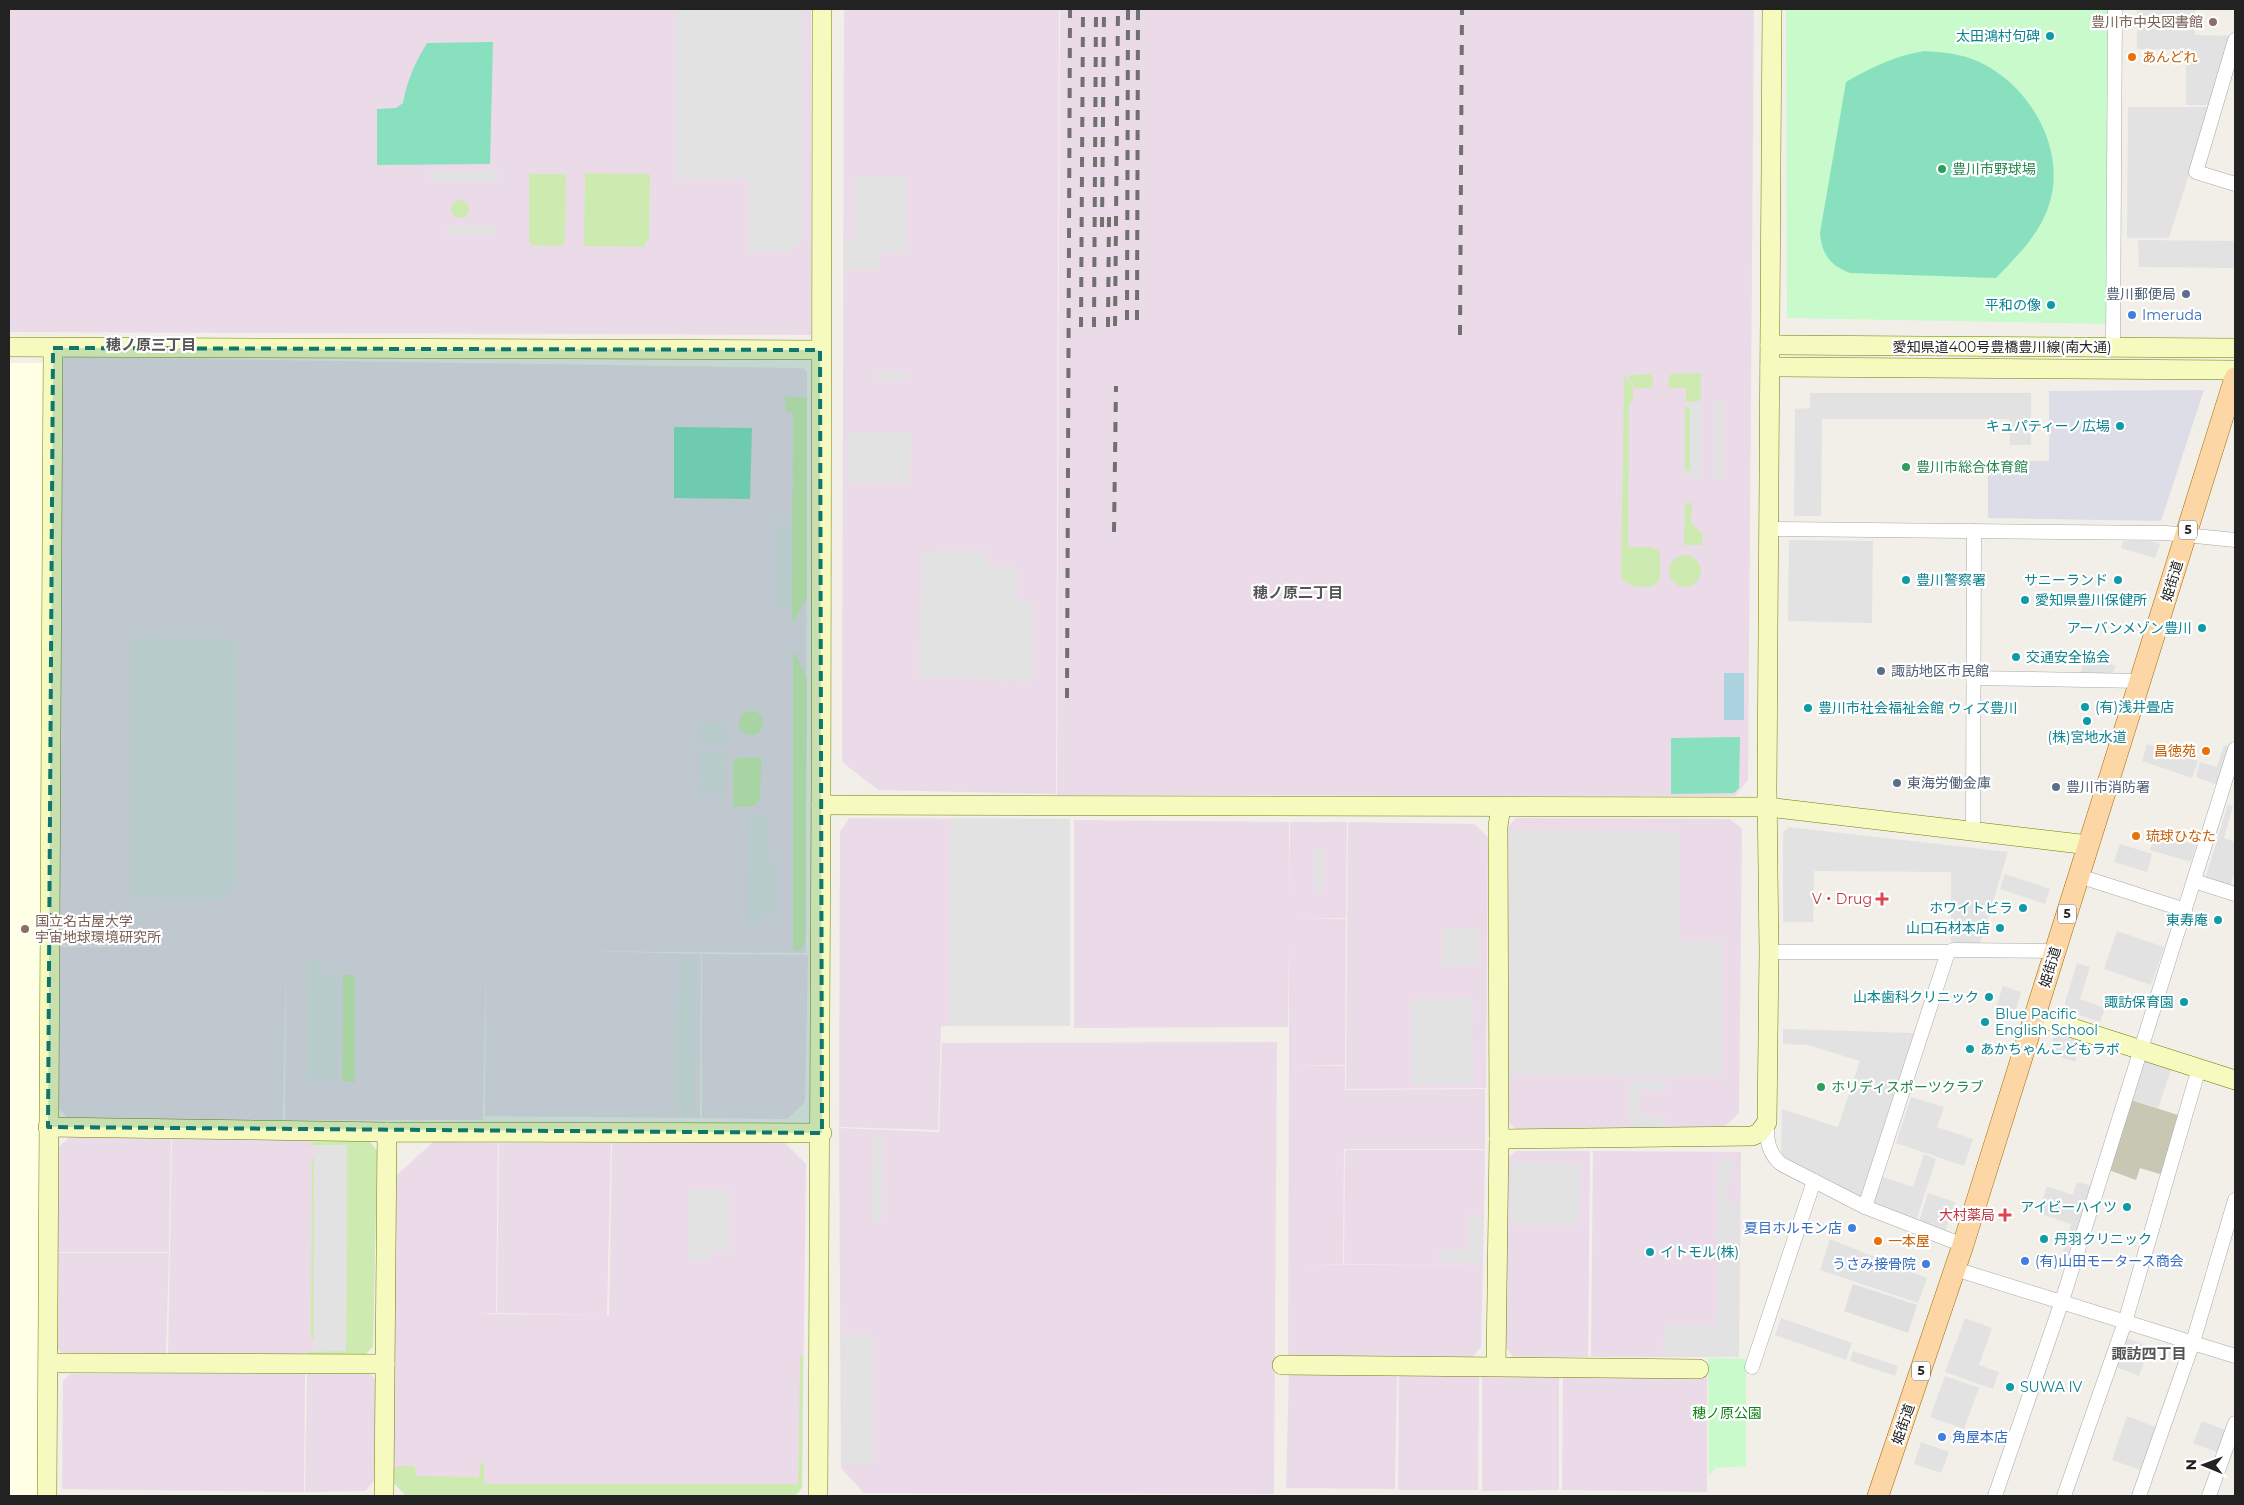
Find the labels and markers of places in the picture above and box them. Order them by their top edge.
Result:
place label: 豊川市中央図書館 [2091,13,2203,31]
marker: 豊川市中央図書館 [2207,16,2219,28]
place label: 太田鴻村句碑 [1956,27,2040,45]
marker: 太田鴻村句碑 [2044,30,2056,42]
place label: あんどれ [2142,48,2198,66]
marker: あんどれ [2126,51,2138,63]
place label: 豊川市野球場 [1952,160,2036,178]
marker: 豊川市野球場 [1936,163,1948,175]
place label: 豊川郵便局 [2106,285,2176,303]
marker: 豊川郵便局 [2180,288,2192,300]
place label: 平和の像 [1985,296,2041,314]
marker: 平和の像 [2045,299,2057,311]
place label: Imeruda [2142,306,2202,324]
marker: Imeruda [2126,309,2138,321]
place label: キュパティーノ広場 [1986,417,2110,435]
marker: キュパティーノ広場 [2114,420,2126,432]
place label: 豊川市総合体育館 [1916,458,2028,476]
marker: 豊川市総合体育館 [1900,461,1912,473]
place label: 豊川警察署 [1916,571,1986,589]
place label: サニーランド [2024,571,2108,589]
marker: 豊川警察署 [1900,574,1912,586]
marker: サニーランド [2112,574,2124,586]
place label: 愛知県豊川保健所 [2035,591,2147,609]
marker: 愛知県豊川保健所 [2019,594,2031,606]
place label: アーバンメゾン豊川 [2067,619,2192,637]
marker: アーバンメゾン豊川 [2196,622,2208,634]
place label: 交通安全協会 [2026,648,2110,666]
marker: 交通安全協会 [2010,651,2022,663]
place label: 諏訪地区市民館 [1891,662,1989,680]
marker: 諏訪地区市民館 [1875,665,1887,677]
place label: (有)浅井畳店 [2095,698,2174,716]
place label: 豊川市社会福祉会館 ウィズ豊川 [1818,699,2018,717]
marker: (有)浅井畳店 [2079,701,2091,713]
marker: 豊川市社会福祉会館 ウィズ豊川 [1802,702,1814,714]
marker: (株)宮地水道 [2081,715,2093,727]
place label: (株)宮地水道 [2047,728,2127,746]
place label: 昌徳苑 [2154,742,2196,760]
marker: 昌徳苑 [2200,745,2212,757]
place label: 東海労働金庫 [1907,774,1991,792]
marker: 東海労働金庫 [1891,777,1903,789]
place label: 豊川市消防署 [2066,778,2150,796]
marker: 豊川市消防署 [2050,781,2062,793]
place label: 琉球ひなた [2146,827,2216,845]
marker: 琉球ひなた [2130,830,2142,842]
place label: V・Drug [1812,890,1872,908]
marker: V・Drug [1876,893,1888,905]
place label: ホワイトビラ [1929,899,2013,917]
marker: ホワイトビラ [2017,902,2029,914]
place label: 東寿庵 [2166,911,2208,929]
place label: 国立名古屋大学 宇宙地球環境研究所 [35,912,161,946]
marker: 東寿庵 [2212,914,2224,926]
place label: 山口石材本店 [1906,919,1990,937]
marker: 山口石材本店 [1994,922,2006,934]
marker: 国立名古屋大学 宇宙地球環境研究所 [19,923,31,935]
place label: 山本歯科クリニック [1853,988,1979,1006]
marker: 山本歯科クリニック [1983,991,1995,1003]
place label: 諏訪保育園 [2104,993,2174,1011]
marker: 諏訪保育園 [2178,996,2190,1008]
place label: Blue Pacific English School [1995,1005,2098,1039]
marker: Blue Pacific English School [1979,1016,1991,1028]
place label: あかちゃんこどもラボ [1980,1040,2120,1058]
marker: あかちゃんこどもラボ [1964,1043,1976,1055]
place label: ホリディスポーツクラブ [1831,1078,1984,1096]
marker: ホリディスポーツクラブ [1815,1081,1827,1093]
place label: アイビーハイツ [2020,1198,2117,1216]
marker: アイビーハイツ [2121,1201,2133,1213]
place label: 大村薬局 [1939,1206,1995,1224]
marker: 大村薬局 [1999,1209,2011,1221]
place label: 夏目ホルモン店 [1744,1219,1842,1237]
marker: 夏目ホルモン店 [1846,1222,1858,1234]
place label: 丹羽クリニック [2054,1230,2152,1248]
place label: 一本屋 [1888,1232,1930,1250]
marker: 丹羽クリニック [2038,1233,2050,1245]
marker: 一本屋 [1872,1235,1884,1247]
place label: イトモル(株) [1660,1243,1739,1261]
marker: イトモル(株) [1644,1246,1656,1258]
place label: (有)山田モータース商会 [2035,1252,2184,1270]
place label: うさみ接骨院 [1832,1255,1916,1273]
marker: (有)山田モータース商会 [2019,1255,2031,1267]
marker: うさみ接骨院 [1920,1258,1932,1270]
place label: SUWA IV [2020,1378,2082,1396]
marker: SUWA IV [2004,1381,2016,1393]
place label: 角屋本店 [1952,1428,2008,1446]
marker: 角屋本店 [1936,1431,1948,1443]

